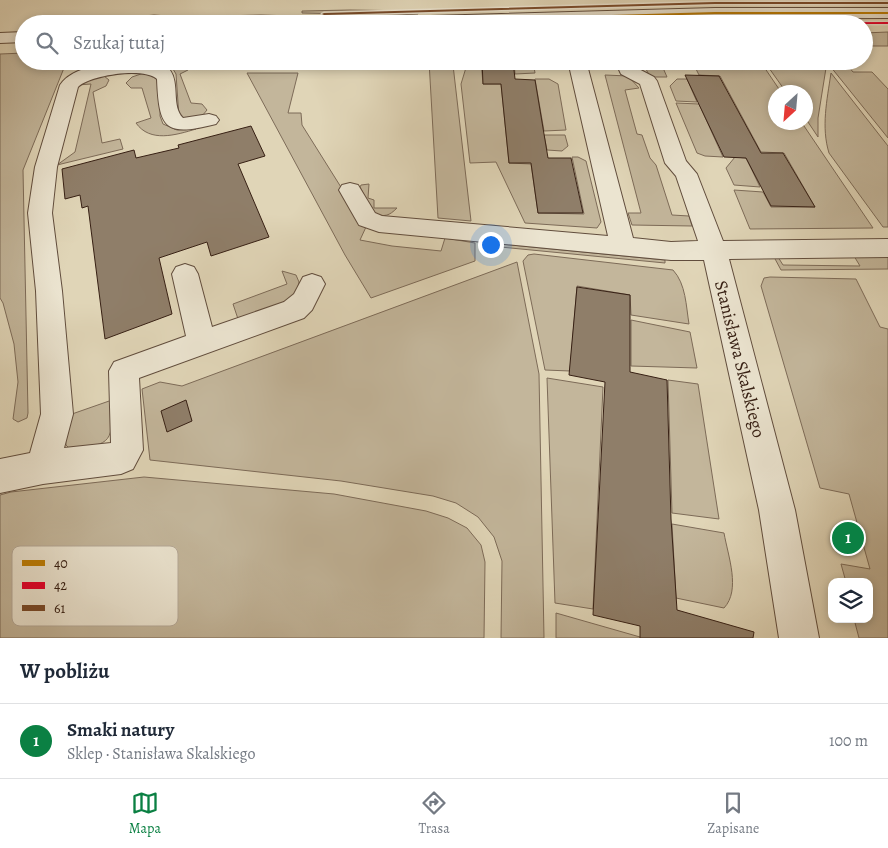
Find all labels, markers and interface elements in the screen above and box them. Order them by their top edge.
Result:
search box [15,15,873,70]
icon: search [33,29,61,57]
text: Szukaj tutaj [73,30,165,56]
north arrow [768,85,813,130]
your location [478,232,504,258]
street label: Stanisława Skalskiego [709,278,771,440]
pin: 1 [832,519,864,557]
legend [12,546,178,626]
text: 40 [54,554,68,573]
text: 42 [54,576,67,595]
map controls [828,578,873,623]
button: layers [828,578,873,623]
text: 61 [54,599,65,618]
text: W pobliżu [20,657,109,685]
text: Smaki natury [67,717,174,743]
text: 1 [33,730,39,752]
text: 100 m [829,730,868,752]
text: Sklep · Stanisława Skalskiego [67,743,256,765]
tab: Mapa [129,789,161,838]
tab: Trasa [419,789,450,838]
tab: Zapisane [707,789,759,838]

